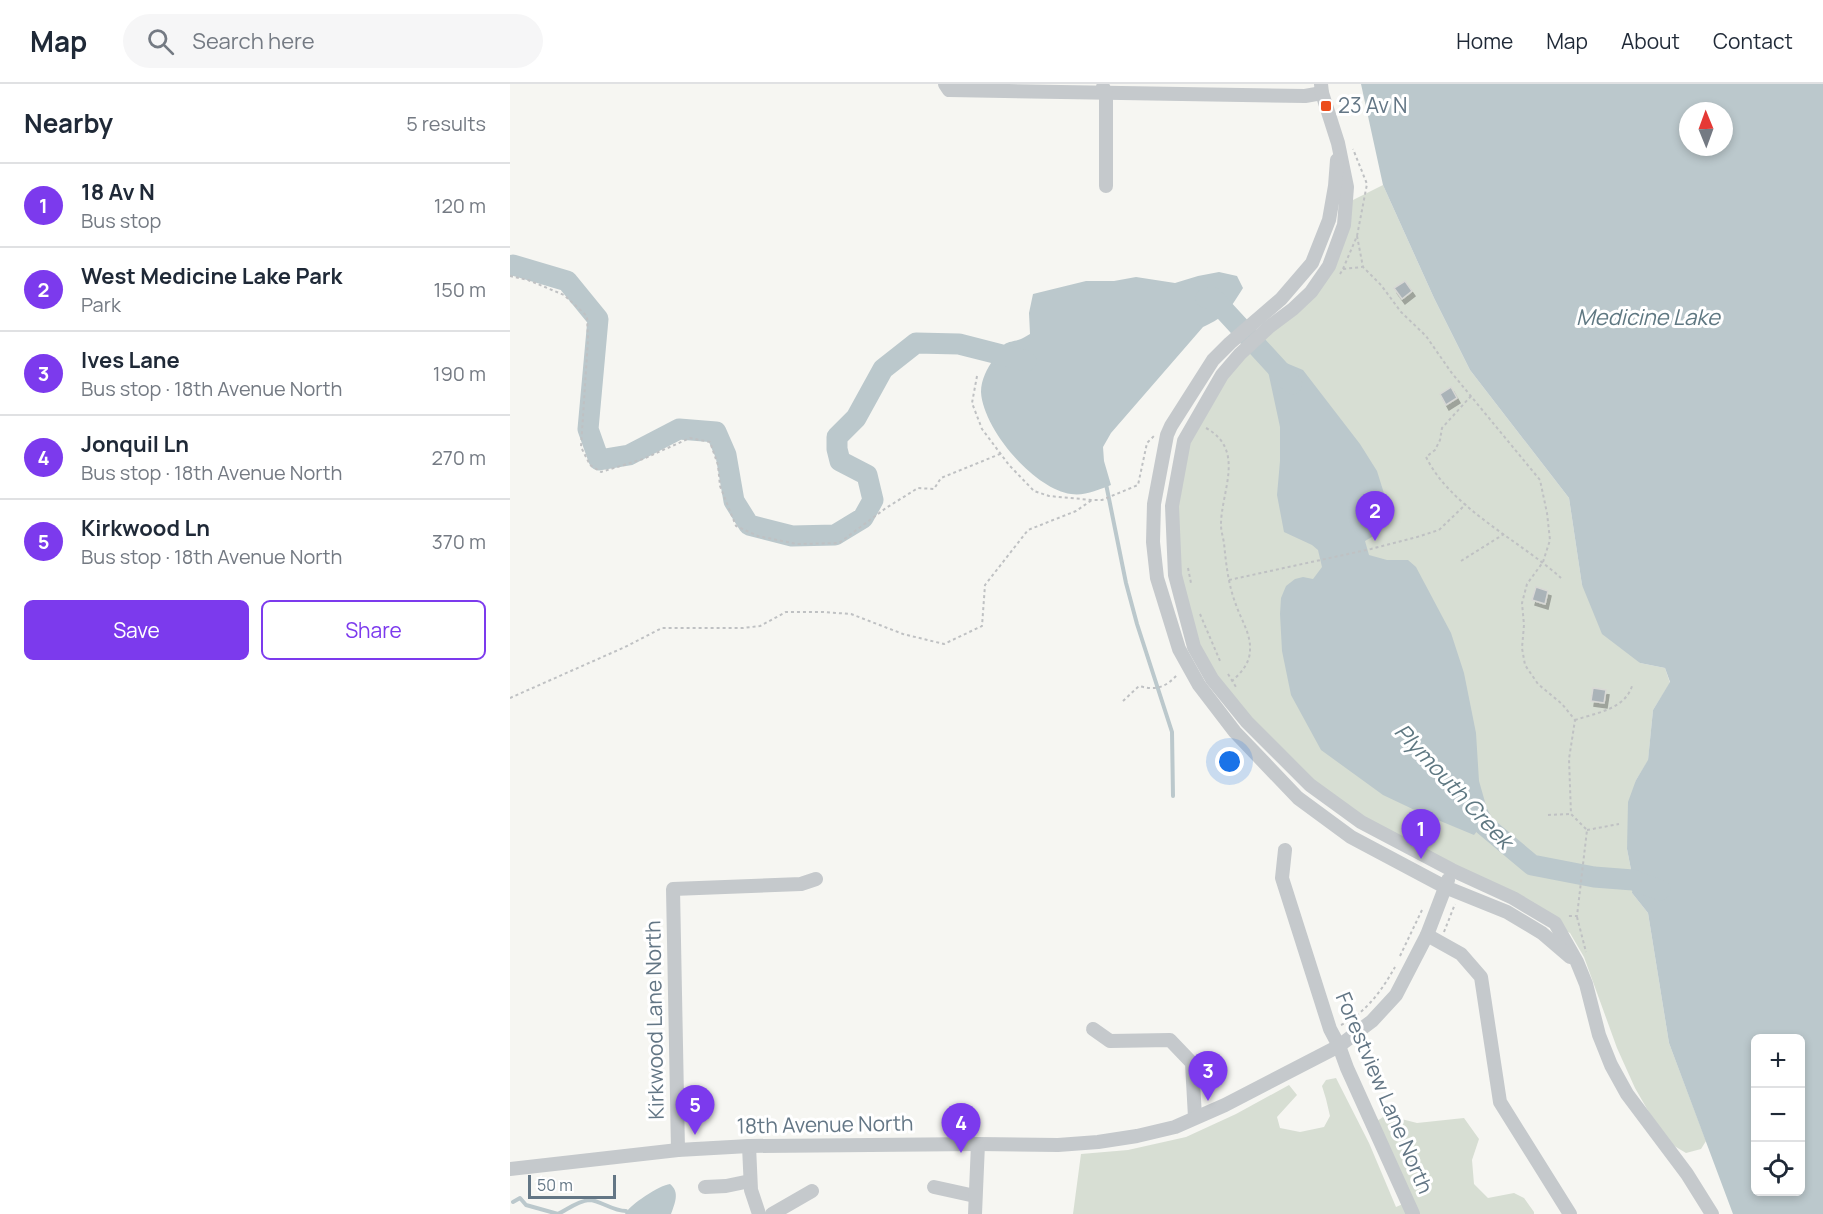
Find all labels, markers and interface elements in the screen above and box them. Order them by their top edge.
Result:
search box [123,14,543,68]
text: Map [30,22,87,60]
icon: search [144,25,177,58]
text: Search here [192,26,315,56]
text: Home [1456,27,1513,55]
text: Map [1546,27,1588,55]
text: About [1621,27,1680,55]
text: Contact [1713,27,1793,55]
place label: 23 Av N [1338,91,1408,119]
marker: 23 Av N [1319,99,1333,113]
north arrow [1679,102,1733,156]
text: Nearby [24,105,113,141]
text: 5 results [406,110,486,137]
text: 18 Av N [81,177,155,207]
text: 1 [39,192,48,219]
text: 120 m [434,192,486,219]
text: Bus stop [81,207,161,234]
text: West Medicine Lake Park [81,261,342,291]
text: 2 [38,276,49,303]
text: 150 m [433,276,486,303]
text: Park [81,291,121,318]
water label: Medicine Lake [1576,302,1721,332]
text: Ives Lane [81,345,180,375]
text: 3 [38,360,49,387]
text: 190 m [433,360,486,387]
text: Bus stop · 18th Avenue North [81,375,342,402]
text: Jonquil Ln [81,429,189,459]
text: 4 [37,444,50,471]
text: 270 m [431,444,486,471]
text: Bus stop · 18th Avenue North [81,459,342,486]
pin: 2 [1356,492,1394,541]
text: Kirkwood Ln [81,513,210,543]
text: 5 [38,528,49,555]
text: 370 m [432,528,486,555]
text: Bus stop · 18th Avenue North [81,543,342,570]
button: Save [24,600,249,660]
button: Share [261,600,486,660]
water label: Plymouth Creek [1388,717,1522,857]
your location [1215,747,1244,776]
pin: 1 [1402,810,1440,859]
street label: Kirkwood Lane North [638,920,670,1120]
street label: Forestview Lane North [1330,988,1440,1198]
map controls [1751,1034,1805,1196]
button: + [1751,1034,1805,1088]
pin: 3 [1188,1052,1228,1101]
pin: 5 [676,1086,714,1135]
button: − [1751,1088,1805,1142]
pin: 4 [942,1104,980,1153]
street label: 18th Avenue North [736,1108,914,1140]
button: locate [1751,1142,1805,1196]
scale bar [528,1172,616,1200]
text: 50 m [537,1174,573,1196]

